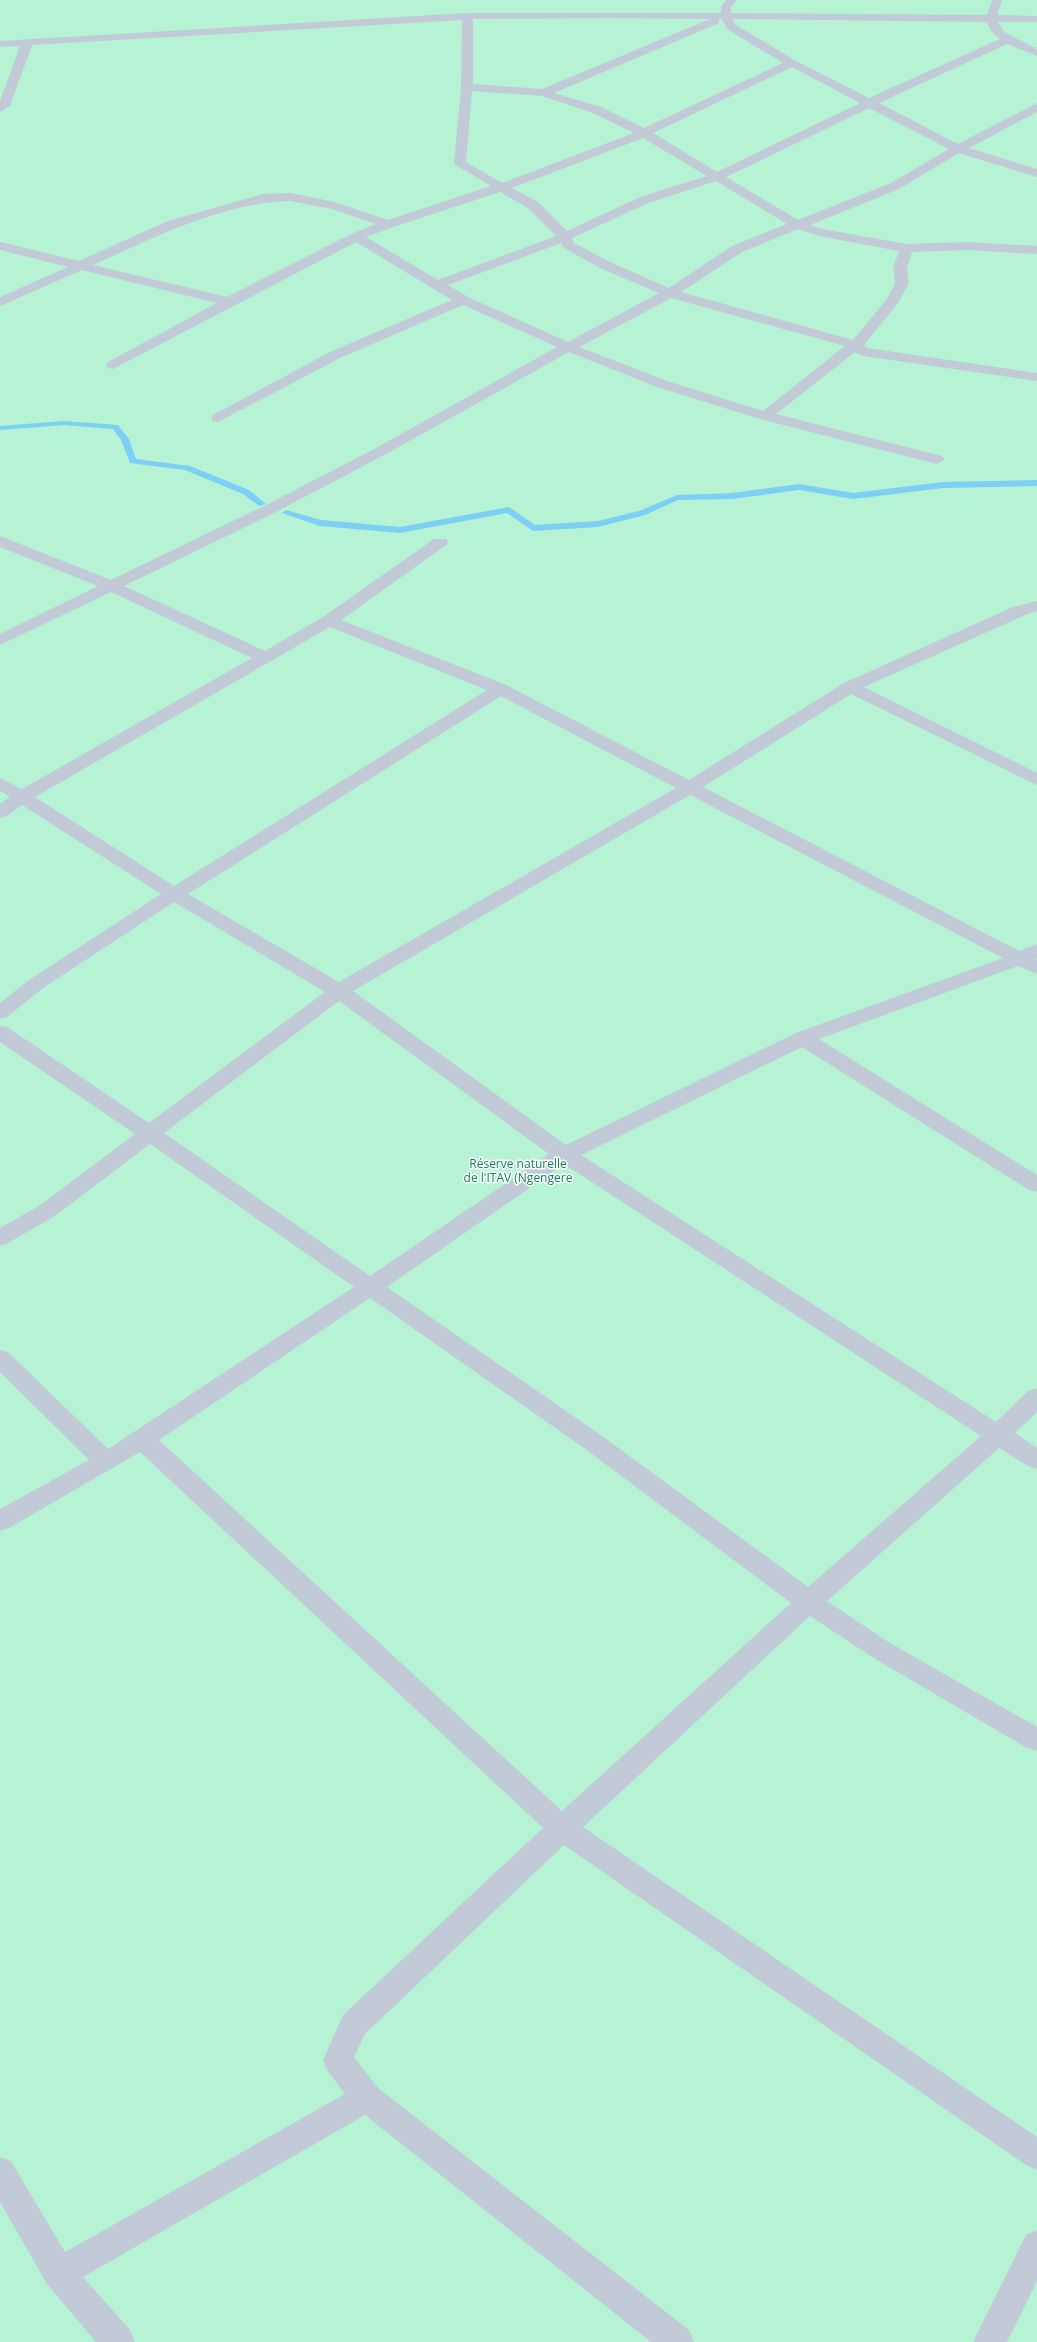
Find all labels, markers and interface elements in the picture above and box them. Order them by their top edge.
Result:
park label: Réserve naturelle de l'ITAV (Ngengere [464,1155,573,1186]

